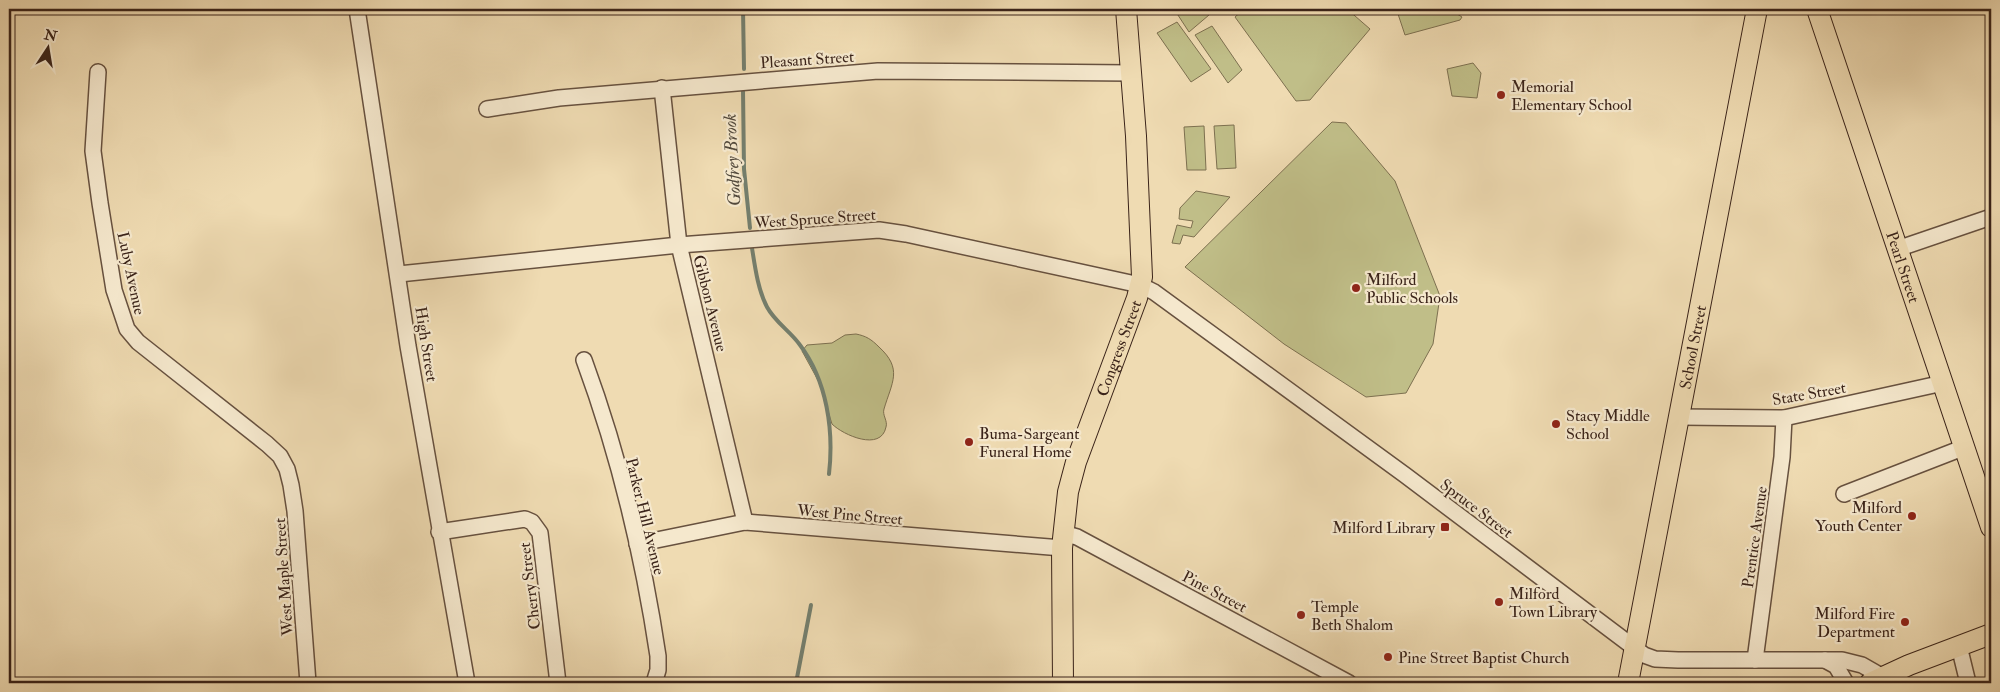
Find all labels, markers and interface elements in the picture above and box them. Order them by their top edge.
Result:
north arrow [22,22,72,72]
text: N [42,26,59,45]
street label: Pleasant Street [759,47,855,73]
place label: Memorial Elementary School [1511,77,1632,115]
marker: Memorial Elementary School [1495,89,1507,101]
water label: Godfrey Brook [719,113,746,207]
street label: West Spruce Street [753,205,877,234]
street label: Pearl Street [1881,229,1924,306]
street label: Luby Avenue [112,230,150,317]
street label: Gibbon Avenue [688,253,732,354]
place label: Milford Public Schools [1366,270,1458,308]
marker: Milford Public Schools [1350,282,1362,294]
street label: Congress Street [1092,297,1146,399]
street label: School Street [1675,304,1711,391]
street label: High Street [410,305,442,383]
street label: State Street [1771,378,1848,410]
place label: Stacy Middle School [1566,406,1650,444]
marker: Stacy Middle School [1550,418,1562,430]
place label: Buma-Sargeant Funeral Home [979,424,1079,462]
marker: Buma-Sargeant Funeral Home [963,436,975,448]
street label: Parker Hill Avenue [621,456,669,577]
street label: Spruce Street [1435,475,1517,544]
street label: Prentice Avenue [1738,485,1772,589]
place label: Milford Youth Center [1815,498,1902,536]
street label: West Pine Street [795,500,904,530]
marker: Milford Youth Center [1906,510,1918,522]
street label: West Maple Street [270,517,299,638]
place label: Milford Library [1332,518,1436,538]
marker: Milford Library [1439,521,1451,533]
street label: Cherry Street [515,541,545,631]
street label: Pine Street [1179,567,1250,617]
place label: Milford Town Library [1509,584,1598,622]
marker: Milford Town Library [1493,596,1505,608]
place label: Temple Beth Shalom [1311,597,1394,635]
place label: Milford Fire Department [1815,604,1895,643]
marker: Temple Beth Shalom [1295,609,1307,621]
marker: Milford Fire Department [1899,616,1911,628]
place label: Pine Street Baptist Church [1398,648,1570,669]
marker: Pine Street Baptist Church [1382,651,1394,663]

